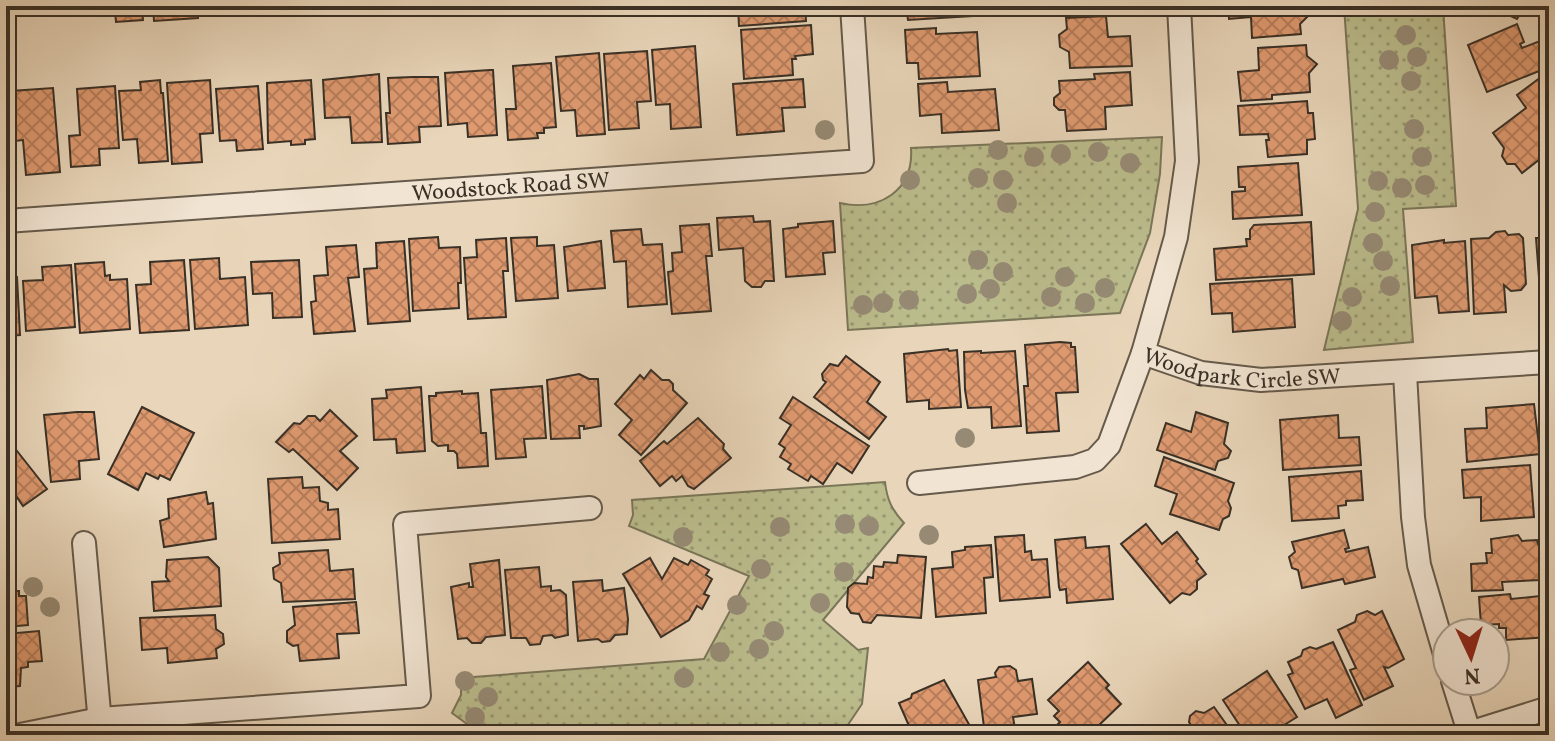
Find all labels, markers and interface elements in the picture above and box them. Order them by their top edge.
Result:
street label: Woodstock Road SW [411,166,611,211]
street label: Woodpark Circle SW [1138,341,1342,398]
north arrow [1431,617,1511,697]
text: N [1463,658,1481,690]

